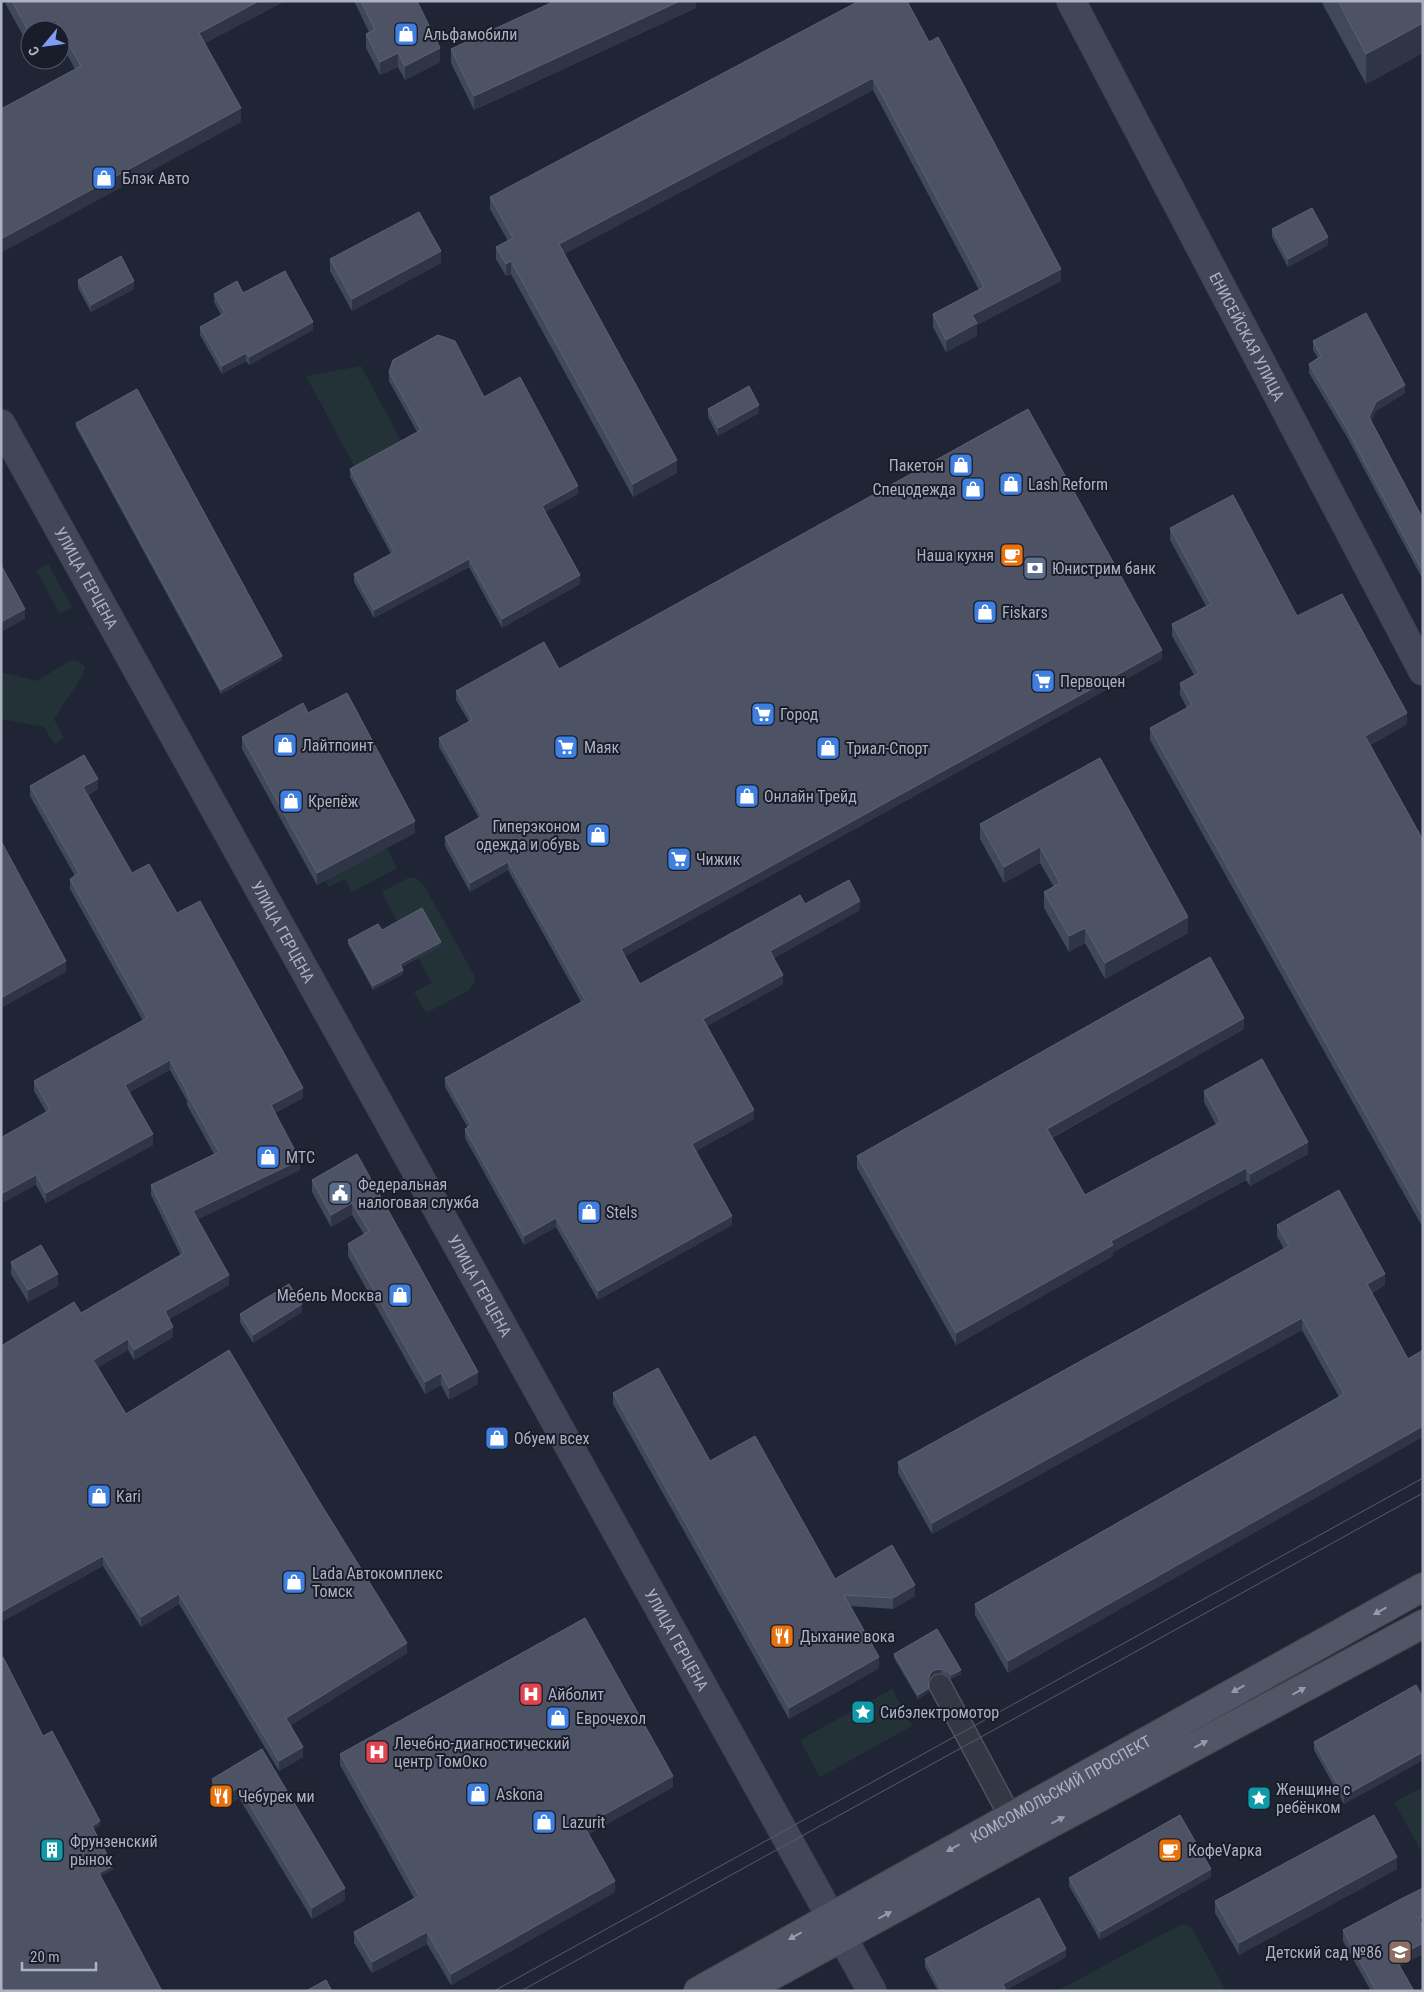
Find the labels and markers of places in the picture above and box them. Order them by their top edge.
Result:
shop icon: Альфамобили [393,21,419,47]
place label: Альфамобили [424,25,517,44]
shop icon: Блэк Авто [91,165,117,191]
place label: Блэк Авто [122,169,190,188]
shop icon: Пакетон [948,452,974,478]
place label: Пакетон [889,456,944,475]
shop icon: Lash Reform [998,471,1024,497]
place label: Lash Reform [1028,475,1108,494]
shop icon: Спецодежда [960,476,986,502]
place label: Спецодежда [873,480,956,499]
cafe icon: Наша кухня [999,542,1025,568]
place label: Наша кухня [917,546,994,565]
bank icon: Юнистрим банк [1022,555,1048,581]
place label: Юнистрим банк [1052,559,1156,578]
shop icon: Fiskars [972,599,998,625]
place label: Fiskars [1002,603,1048,622]
supermarket icon: Первоцен [1030,668,1056,694]
place label: Первоцен [1060,672,1125,691]
supermarket icon: Город [750,701,776,727]
place label: Город [780,705,819,724]
shop icon: Лайтпоинт [272,732,298,758]
supermarket icon: Маяк [553,734,579,760]
shop icon: Триал-Спорт [815,735,841,761]
place label: Лайтпоинт [302,736,374,755]
place label: Маяк [584,738,619,757]
place label: Триал-Спорт [846,739,929,758]
shop icon: Онлайн Трейд [734,783,760,809]
place label: Онлайн Трейд [764,787,857,806]
shop icon: Крепёж [278,788,304,814]
place label: Крепёж [308,792,359,811]
place label: Гиперэконом одежда и обувь [476,817,580,854]
shop icon: Гиперэконом одежда и обувь [585,822,611,848]
supermarket icon: Чижик [666,846,692,872]
place label: Чижик [696,850,741,869]
shop icon: МТС [255,1144,281,1170]
place label: МТС [286,1148,315,1167]
place label: Федеральная налоговая служба [358,1175,479,1212]
public building icon: Федеральная налоговая служба [327,1180,353,1206]
shop icon: Stels [576,1199,602,1225]
place label: Stels [606,1203,638,1222]
shop icon: Мебель Москва [387,1282,413,1308]
place label: Мебель Москва [277,1286,382,1305]
shop icon: Обуем всех [484,1425,510,1451]
place label: Обуем всех [514,1429,589,1448]
shop icon: Kari [86,1483,112,1509]
place label: Kari [116,1487,141,1506]
place label: Lada Автокомплекс Томск [312,1564,443,1601]
shop icon: Lada Автокомплекс Томск [281,1569,307,1595]
restaurant icon: Дыхание вока [769,1623,795,1649]
place label: Дыхание вока [800,1627,895,1646]
hospital icon: Айболит [518,1681,544,1707]
place label: Айболит [548,1685,604,1704]
place icon: Сибэлектромотор [850,1699,876,1725]
place label: Сибэлектромотор [880,1703,999,1722]
shop icon: Еврочехол [545,1705,571,1731]
place label: Еврочехол [576,1709,646,1728]
place label: Лечебно-диагностический центр ТомОко [394,1734,570,1771]
hospital icon: Лечебно-диагностический центр ТомОко [364,1739,390,1765]
place label: Женщине с ребёнком [1276,1780,1351,1817]
shop icon: Askona [465,1781,491,1807]
restaurant icon: Чебурек ми [208,1783,234,1809]
place label: Askona [496,1785,543,1804]
place icon: Женщине с ребёнком [1246,1785,1272,1811]
place label: Чебурек ми [238,1787,315,1806]
shop icon: Lazurit [531,1809,557,1835]
place label: Lazurit [562,1813,606,1832]
place label: Фрунзенский рынок [70,1832,158,1869]
building icon: Фрунзенский рынок [39,1837,65,1863]
cafe icon: КофеVарка [1157,1837,1183,1863]
place label: КофеVарка [1188,1841,1262,1860]
school or university icon: Детский сад №86 [1387,1939,1413,1965]
place label: Детский сад №86 [1266,1943,1382,1962]

